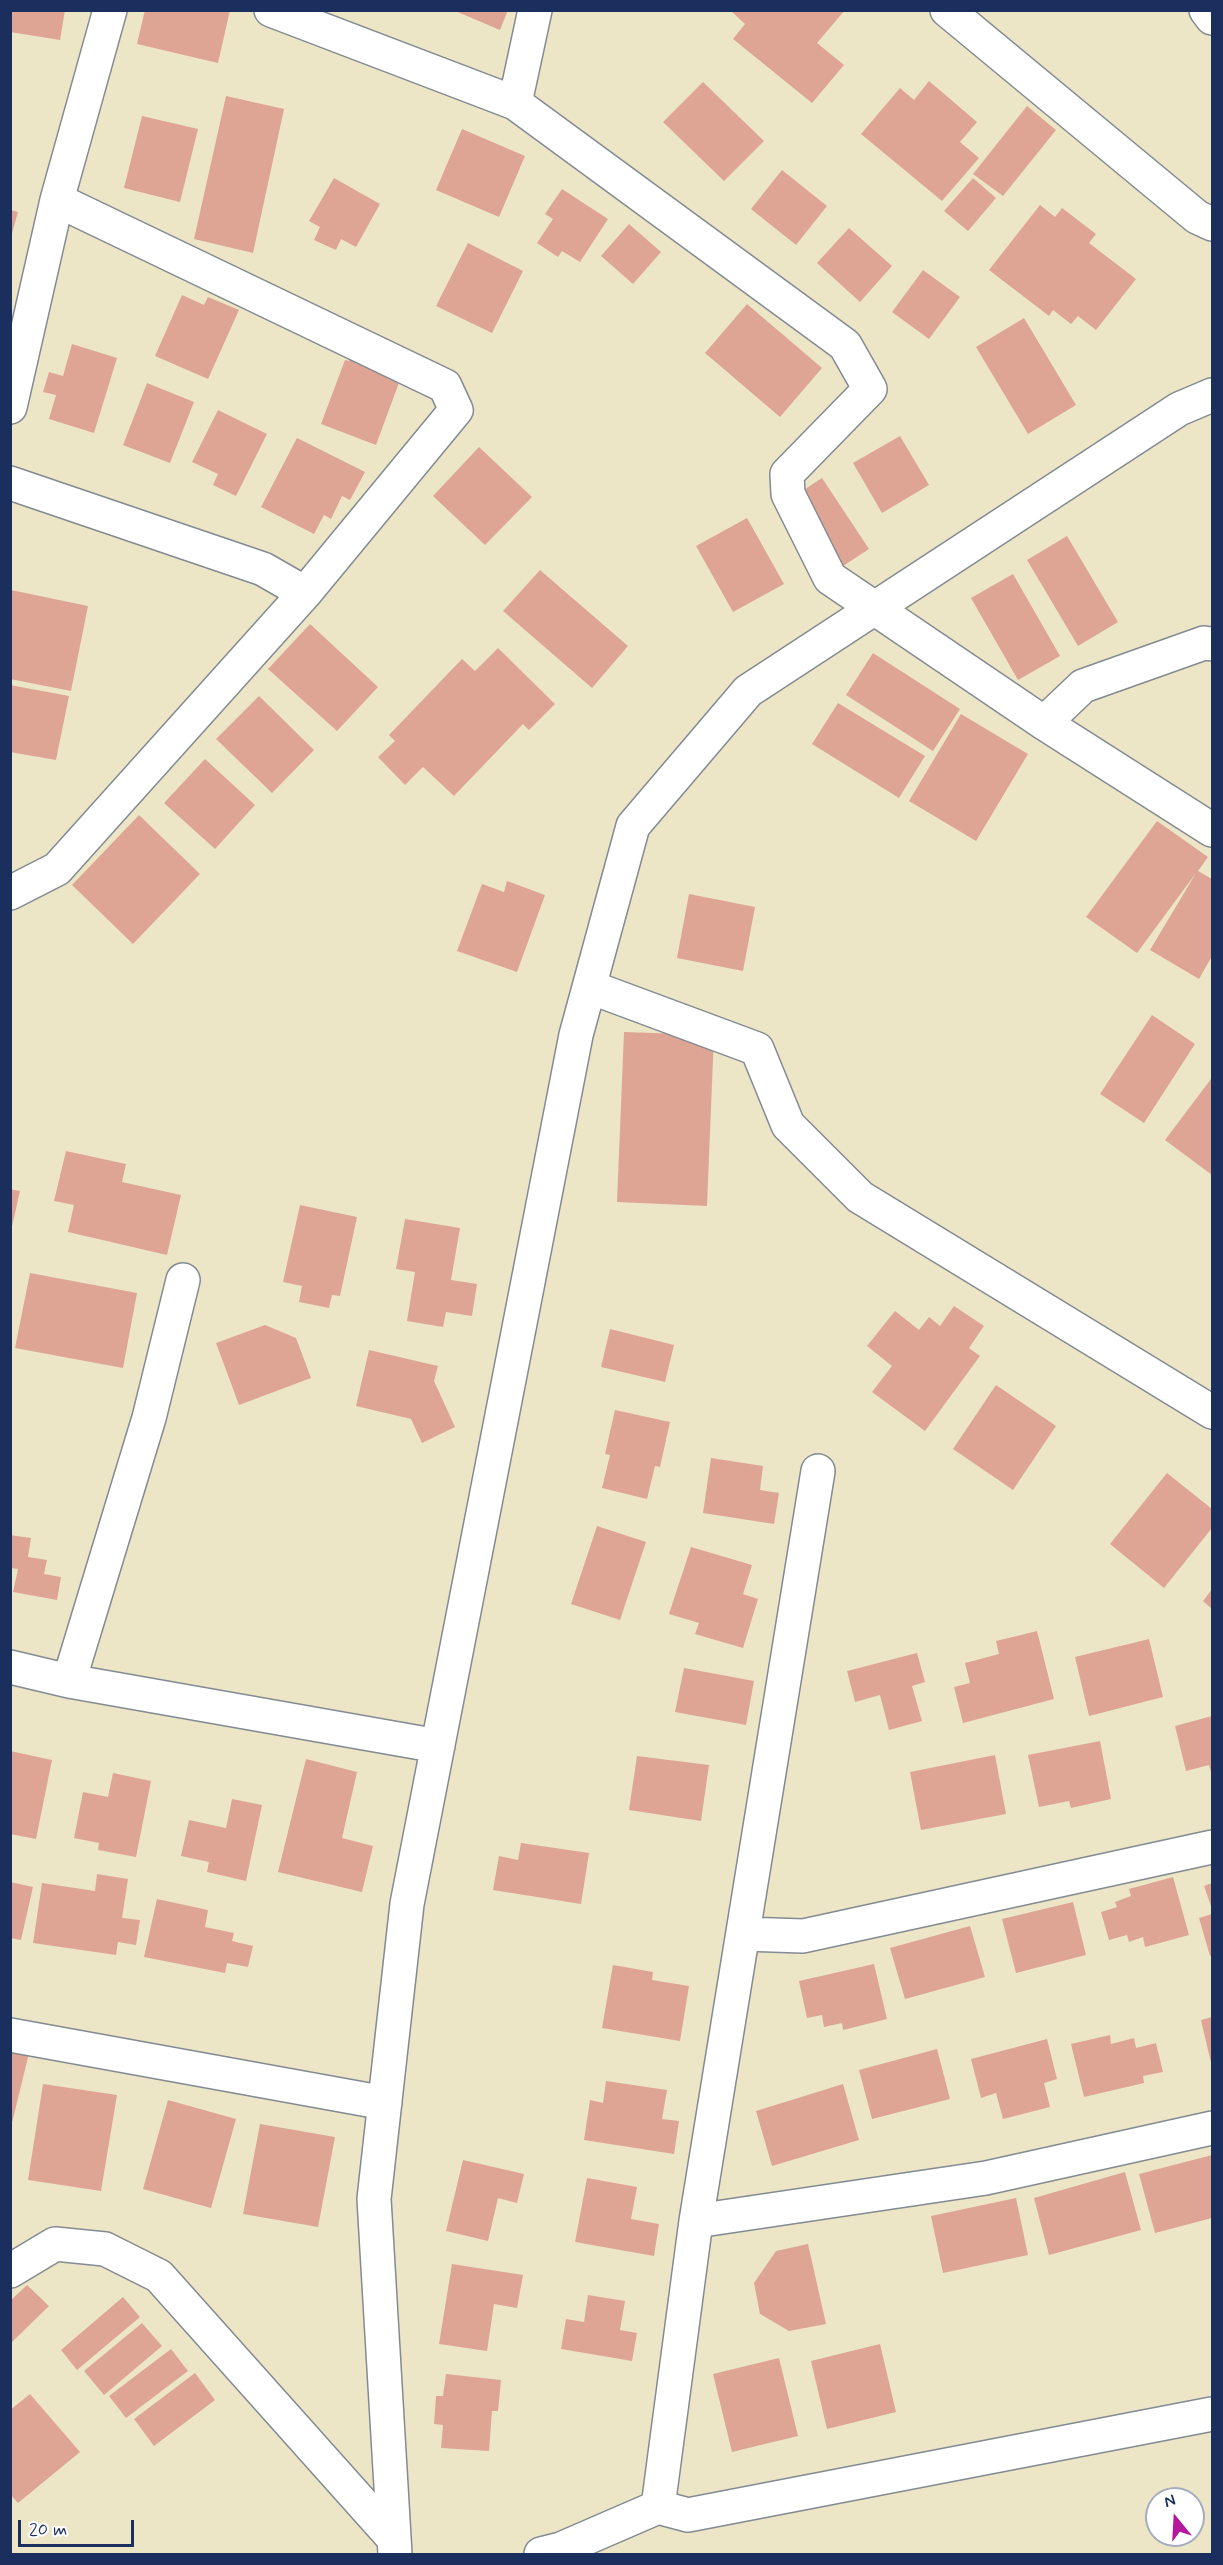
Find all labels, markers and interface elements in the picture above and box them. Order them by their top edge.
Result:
north arrow [1145,2487,1205,2547]
text: N [1162,2490,1178,2513]
scale bar [21,2508,136,2546]
text: 20 m [29,2518,67,2542]

